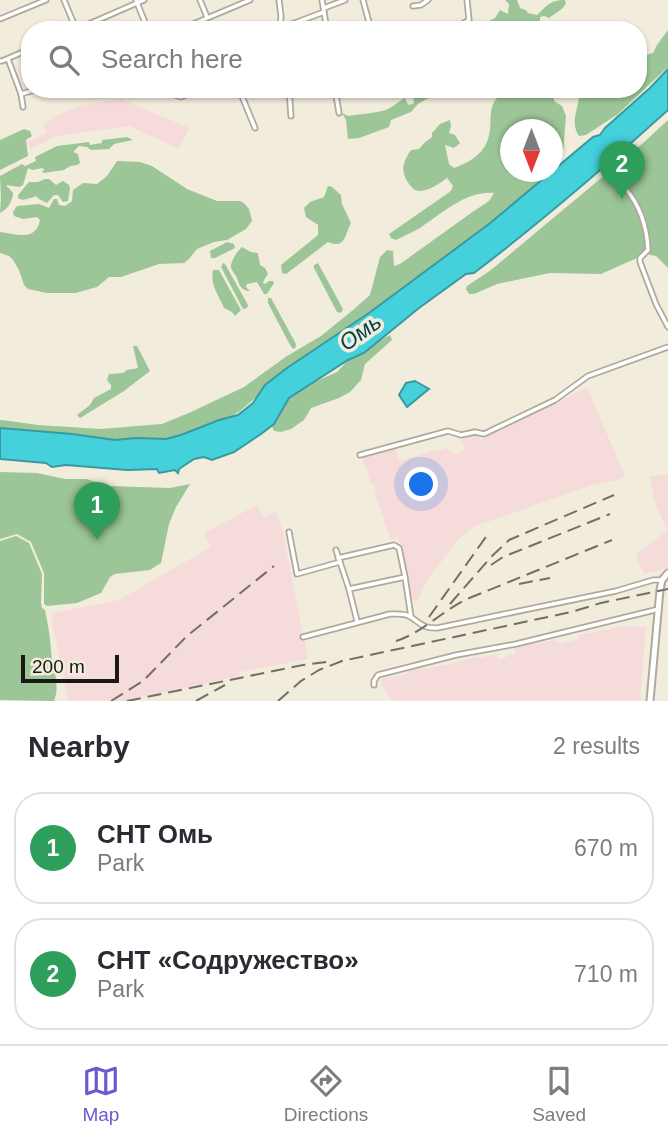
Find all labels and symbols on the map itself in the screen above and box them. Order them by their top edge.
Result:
north arrow [500,119,563,182]
pin: 2 [599,141,645,199]
water label: Омь [334,308,386,356]
your location [404,467,438,501]
pin: 1 [74,482,120,540]
scale bar [21,652,119,684]

